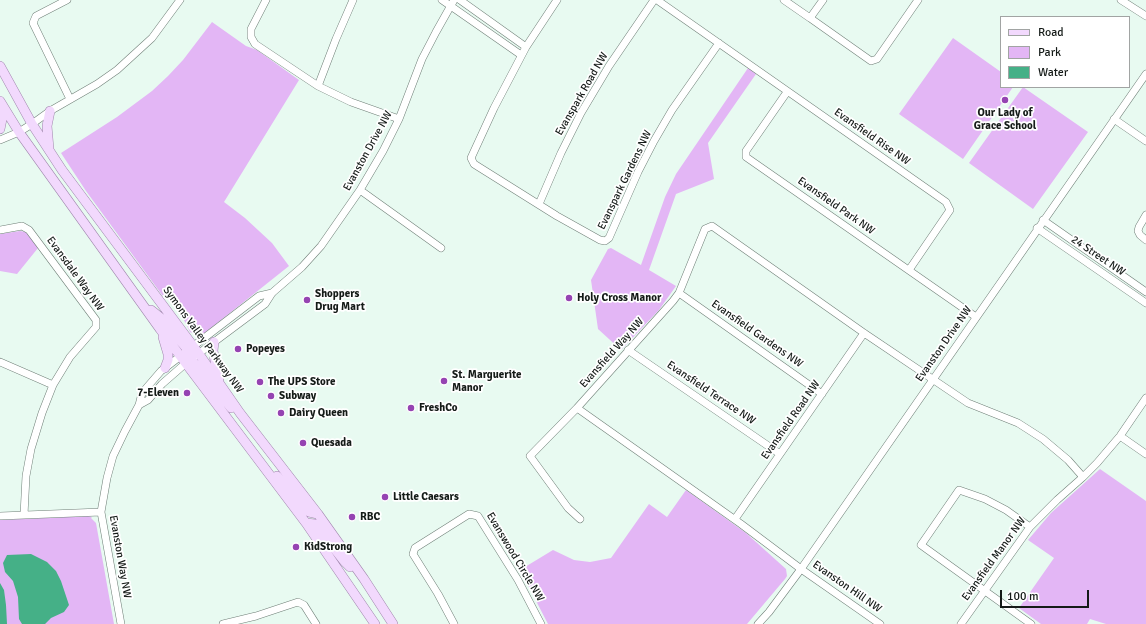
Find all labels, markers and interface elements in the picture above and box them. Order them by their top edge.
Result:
legend [1000,16,1130,88]
text: Road [1038,25,1064,40]
text: Park [1038,45,1061,60]
street label: Evanspark Road NW [553,50,611,138]
text: Water [1038,65,1068,80]
marker: Our Lady of Grace School [1000,95,1010,105]
street label: Evansfield Rise NW [831,106,913,168]
place label: Our Lady of Grace School [974,106,1036,132]
street label: Evanston Drive NW [341,109,395,193]
street label: Evanspark Gardens NW [595,128,655,232]
street label: Evansfield Park NW [795,174,877,238]
street label: 24 Street NW [1069,233,1127,279]
street label: Evansdale Way NW [44,234,106,314]
street label: Symons Valley Parkway NW [160,284,246,396]
place label: Shoppers Drug Mart [315,287,365,313]
place label: Holy Cross Manor [577,291,661,305]
marker: Holy Cross Manor [564,293,574,303]
marker: Shoppers Drug Mart [302,295,312,305]
street label: Evansfield Gardens NW [709,297,805,371]
street label: Evanston Drive NW [913,304,975,384]
street label: Evansfield Way NW [577,315,647,391]
place label: Popeyes [246,342,285,356]
marker: Popeyes [233,344,243,354]
street label: Evansfield Terrace NW [664,358,758,428]
place label: St. Marguerite Manor [452,368,522,394]
place label: The UPS Store [268,375,335,389]
marker: St. Marguerite Manor [439,376,449,386]
marker: The UPS Store [255,377,265,387]
street label: Evansfield Road NW [759,378,823,462]
place label: 7-Eleven [137,386,179,400]
marker: 7-Eleven [182,388,192,398]
place label: Subway [279,389,316,403]
marker: Subway [266,391,276,401]
place label: FreshCo [419,401,458,415]
marker: FreshCo [406,403,416,413]
place label: Dairy Queen [289,406,348,420]
marker: Dairy Queen [276,408,286,418]
place label: Quesada [311,436,352,450]
marker: Quesada [298,438,308,448]
place label: Little Caesars [393,490,459,504]
marker: Little Caesars [380,492,390,502]
place label: RBC [360,510,380,524]
street label: Evanswood Circle NW [483,510,547,604]
marker: RBC [347,512,357,522]
street label: Evanston Way NW [106,514,134,600]
street label: Evansfield Manor NW [959,515,1029,603]
place label: KidStrong [304,540,352,554]
marker: KidStrong [291,542,301,552]
street label: Evanston Hill NW [810,558,884,616]
scale bar [1002,582,1091,608]
text: 100 m [1007,589,1039,604]

